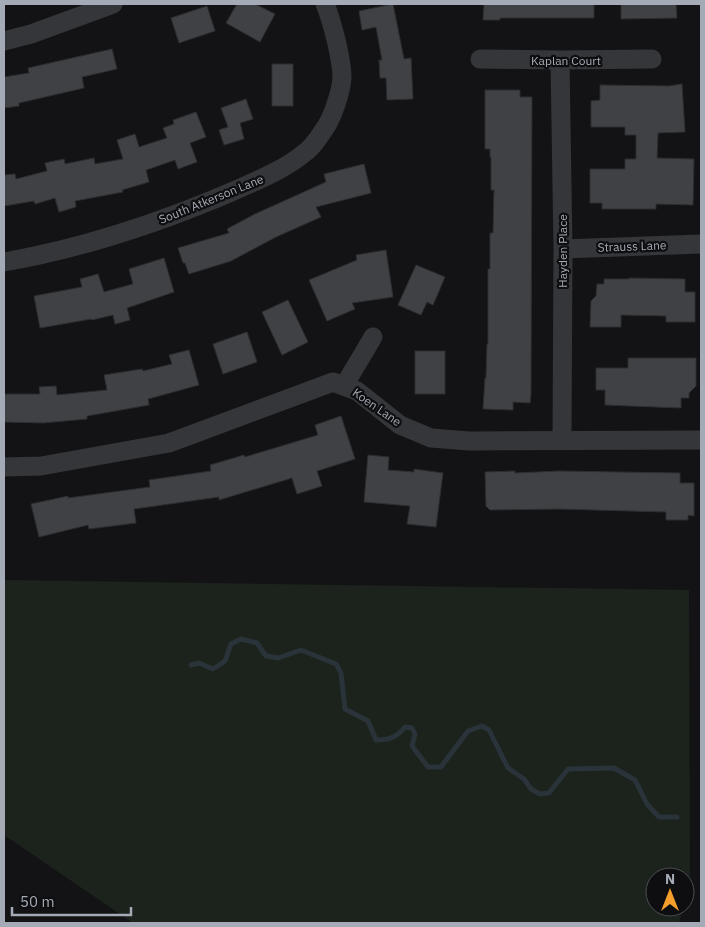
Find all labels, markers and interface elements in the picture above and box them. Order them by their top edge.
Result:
street label: Kaplan Court [531,53,601,68]
street label: South Atkerson Lane [157,171,266,227]
street label: Hayden Place [555,214,570,288]
street label: Strauss Lane [597,237,667,255]
street label: Koen Lane [350,385,405,429]
north arrow [645,867,695,917]
text: N [665,870,675,888]
scale bar [12,884,131,916]
text: 50 m [20,892,55,911]

